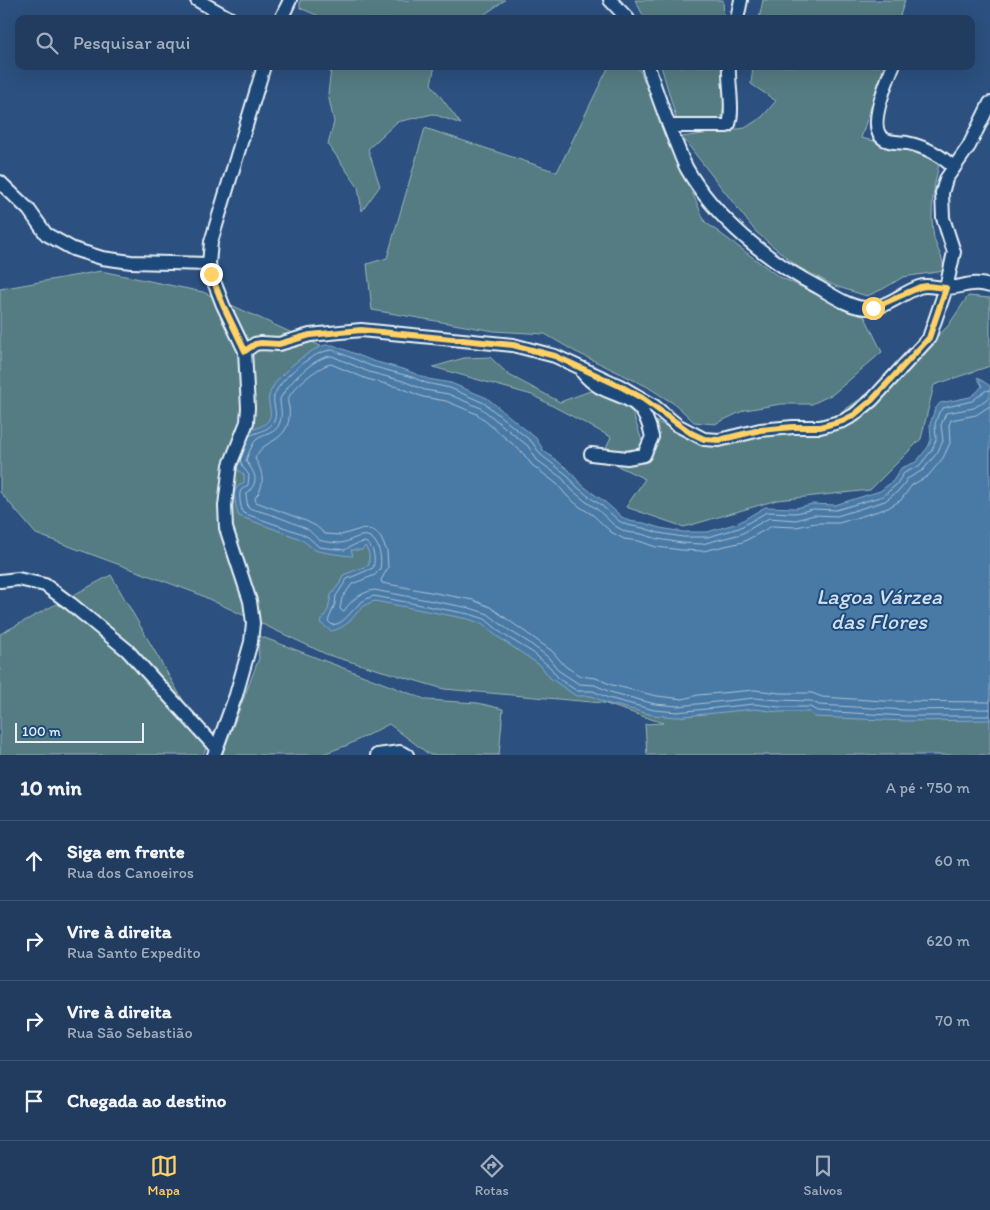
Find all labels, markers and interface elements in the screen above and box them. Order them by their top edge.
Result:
search box [15,15,975,70]
icon: search [33,29,61,57]
text: Pesquisar aqui [73,31,190,54]
route end [200,263,223,286]
route start [862,297,885,320]
water label: Lagoa Várzea das Flores [816,583,943,635]
scale bar [15,720,144,743]
text: 100 m [22,723,61,740]
text: 10 min [20,775,82,800]
text: A pé · 750 m [886,778,970,797]
text: Siga em frente [67,840,185,863]
icon: ahead [20,847,48,875]
text: 60 m [935,851,970,870]
text: Rua dos Canoeiros [67,863,194,882]
text: Vire à direita [67,920,172,943]
icon: right [20,927,48,955]
text: 620 m [926,931,970,950]
text: Rua Santo Expedito [67,943,201,962]
text: Vire à direita [67,1000,172,1023]
icon: right [20,1007,48,1035]
text: 70 m [935,1011,970,1030]
text: Rua São Sebastião [67,1023,193,1042]
icon: arrive [20,1087,48,1115]
text: Chegada ao destino [67,1089,226,1112]
tab: Mapa [147,1152,180,1199]
tab: Rotas [475,1152,509,1199]
tab: Salvos [804,1152,843,1199]

